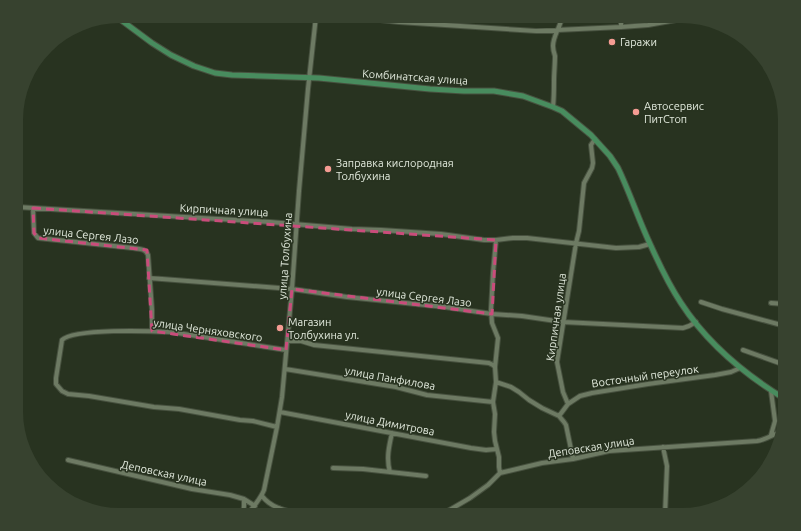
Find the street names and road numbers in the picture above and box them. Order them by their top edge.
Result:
street label: Комбинатская улица [362,67,468,87]
street label: Кирпичная улица [179,202,269,218]
street label: улица Толбухина [276,212,294,300]
street label: улица Сергея Лазо [43,224,139,246]
street label: Кирпичная улица [544,272,568,362]
street label: улица Сергея Лазо [376,285,472,309]
street label: улица Черняховского [153,316,263,344]
street label: Восточный переулок [591,363,700,389]
street label: улица Панфилова [344,364,436,392]
street label: улица Димитрова [344,408,436,438]
street label: Деповская улица [547,434,635,460]
street label: Деповская улица [120,458,208,488]

